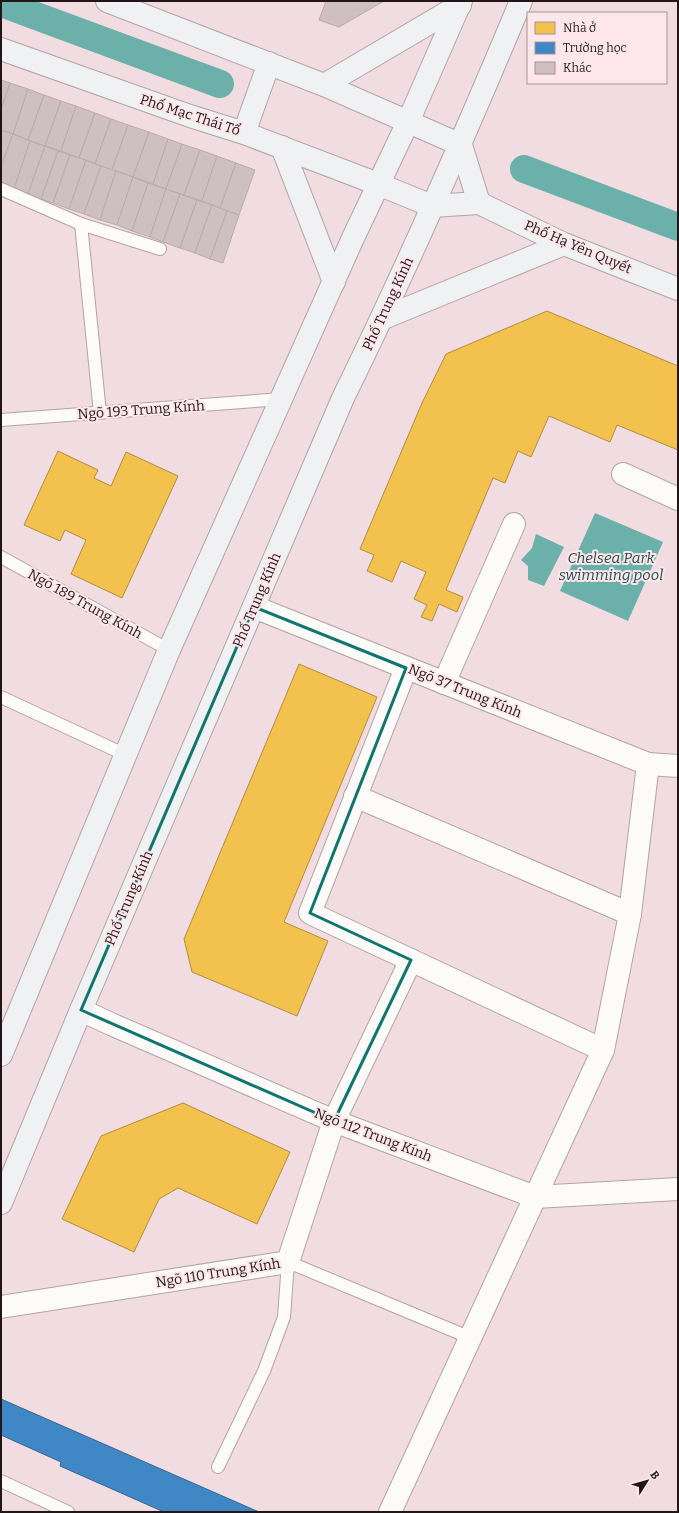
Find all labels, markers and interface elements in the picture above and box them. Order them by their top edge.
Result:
legend [527,12,667,84]
text: Nhà ở [563,21,596,35]
text: Trường học [563,41,627,55]
text: Khác [563,61,592,75]
street label: Phố Mạc Thái Tổ [138,90,243,139]
street label: Phố Hạ Yên Quyết [522,216,635,277]
street label: Phố Trung Kính [358,254,417,354]
street label: Ngõ 193 Trung Kính [77,397,205,423]
street label: Phố Trung Kính [228,549,285,650]
water label: Chelsea Park swimming pool [559,549,663,584]
street label: Ngõ 189 Trung Kính [25,566,145,643]
street label: Ngõ 37 Trung Kính [406,661,524,722]
street label: Phố Trung Kính [100,847,157,948]
street label: Ngõ 112 Trung Kính [312,1105,435,1165]
street label: Ngõ 110 Trung Kính [154,1255,282,1291]
north arrow [627,1461,667,1501]
text: B [647,1469,662,1482]

